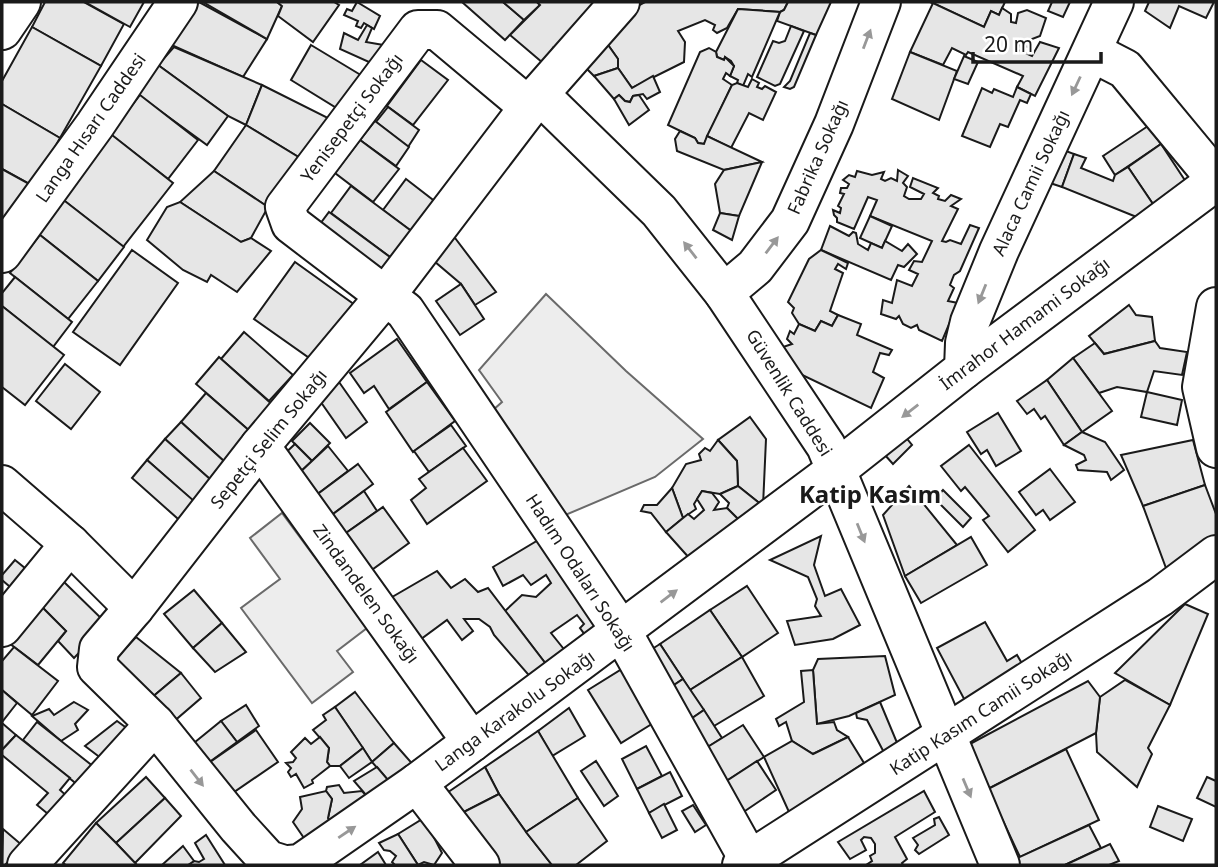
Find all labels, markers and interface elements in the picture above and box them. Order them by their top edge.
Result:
scale bar [973,21,1101,65]
one-way arrow [861,29,872,50]
text: 20 m [984,30,1033,58]
street label: Langa Hısarı Caddesi [30,48,151,207]
street label: Yenisepetçi Sokağı [295,48,408,187]
one-way arrow [1070,76,1082,96]
street label: Fabrika Sokağı [781,95,853,218]
street label: Alaca Camii Sokağı [986,106,1074,259]
one-way arrow [764,236,778,254]
one-way arrow [683,241,697,259]
street label: İmrahor Hamami Sokağı [935,251,1114,395]
one-way arrow [976,283,987,304]
street label: Güvenlik Caddesi [741,325,839,460]
street label: Sepetçi Selim Sokağı [205,364,332,513]
one-way arrow [902,404,920,419]
district label: Katip Kasım [799,477,941,510]
street label: Hadım Odaları Sokağı [521,489,641,656]
street label: Zindandelen Sokağı [308,519,425,668]
one-way arrow [856,522,867,543]
one-way arrow [660,590,678,604]
street label: Langa Karakolu Sokağı [430,644,599,776]
street label: Katip Kasım Camii Sokağı [885,644,1076,780]
one-way arrow [190,768,205,786]
one-way arrow [961,778,972,799]
one-way arrow [338,825,356,839]

